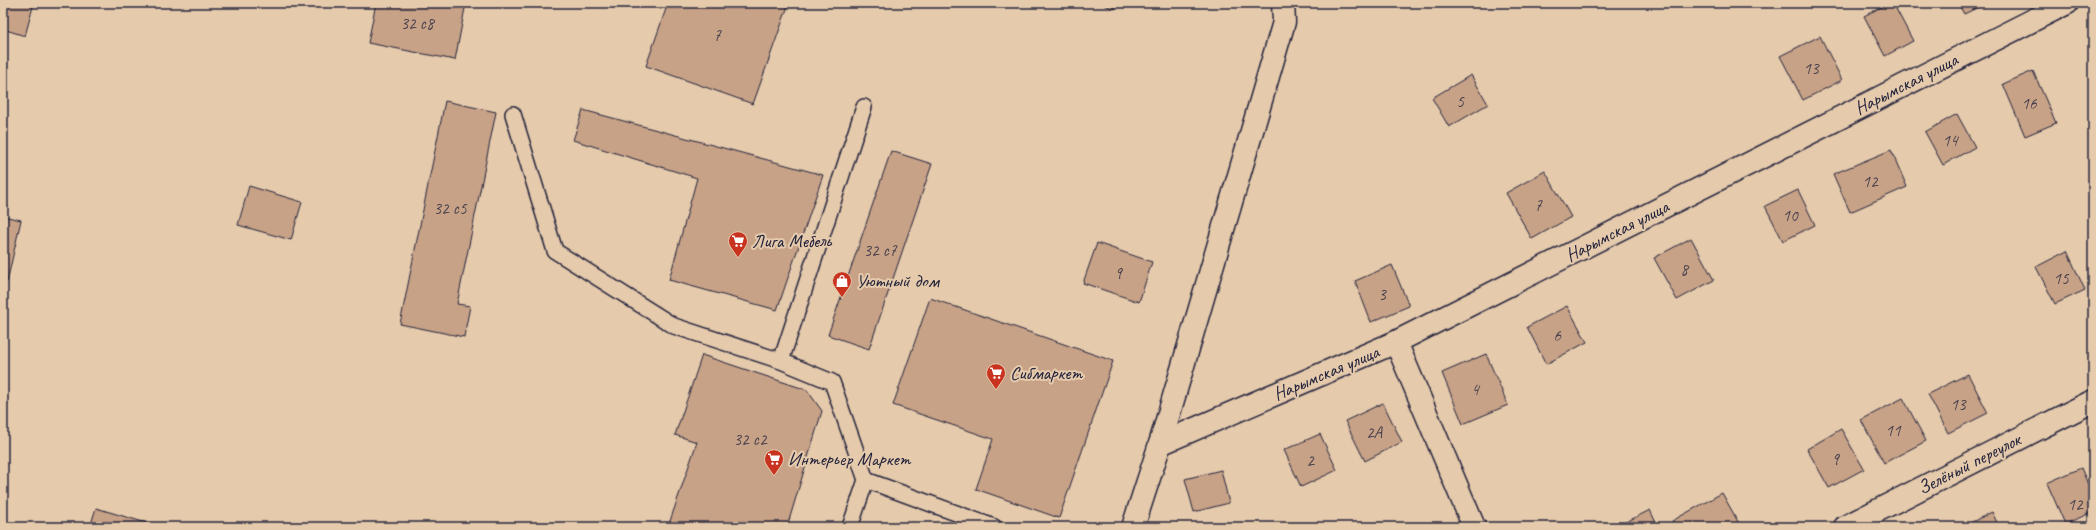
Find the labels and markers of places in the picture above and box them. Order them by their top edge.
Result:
place label: Лига Мебель [752,229,833,253]
supermarket icon: Лига Мебель [727,230,749,258]
place label: Уютный дом [856,269,941,293]
shop icon: Уютный дом [831,270,853,298]
place label: Сибмаркет [1010,361,1084,385]
supermarket icon: Сибмаркет [985,362,1007,390]
place label: Интерьер Маркет [788,447,912,471]
supermarket icon: Интерьер Маркет [763,448,785,476]

